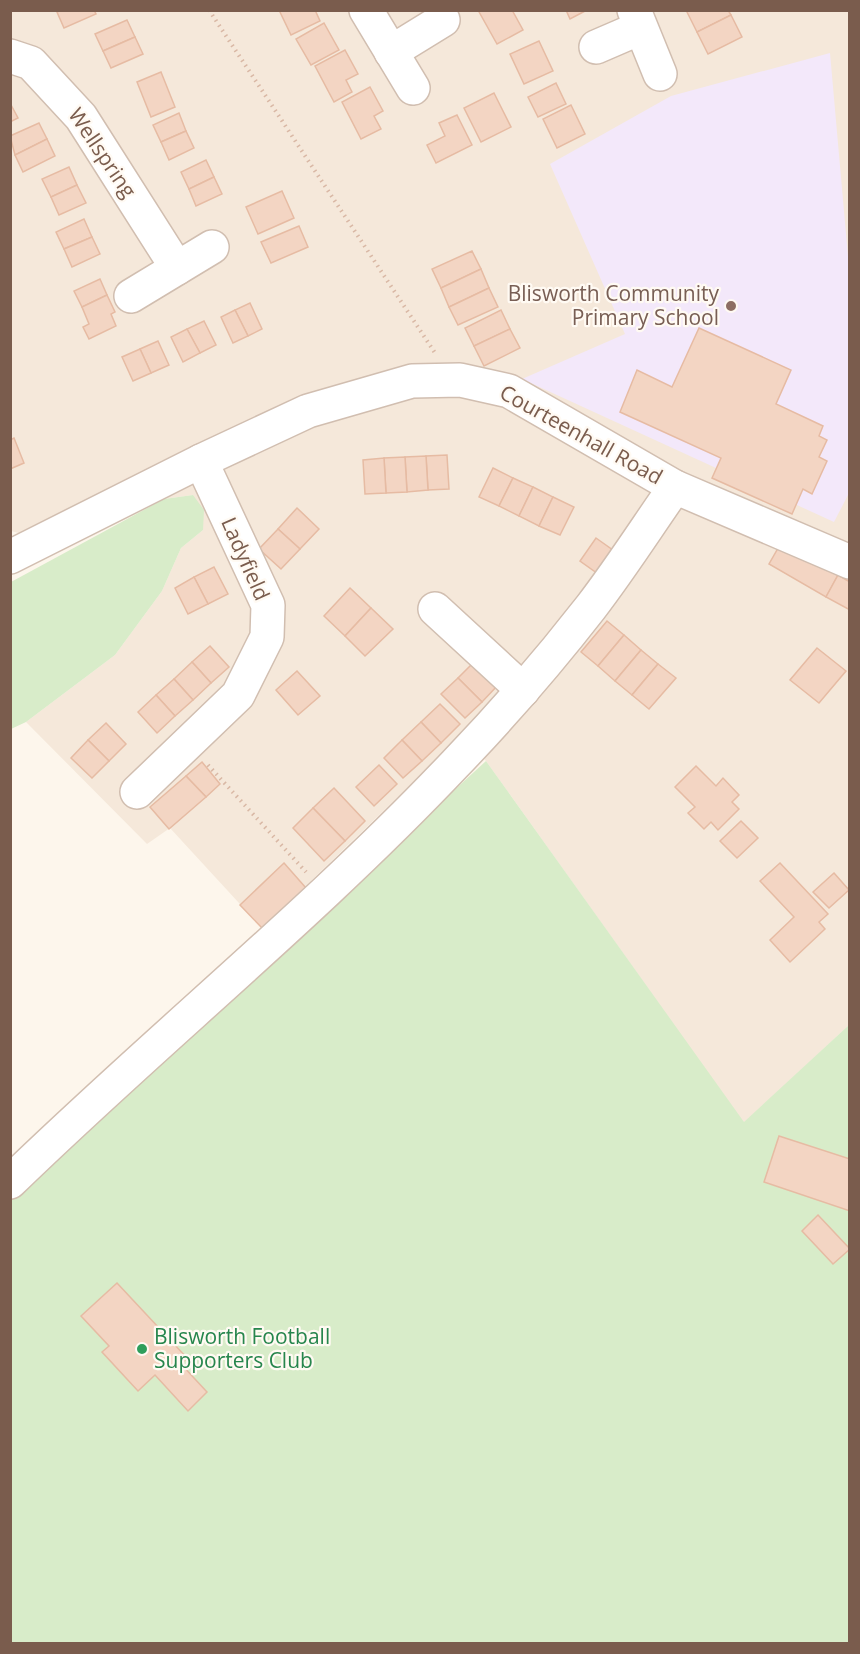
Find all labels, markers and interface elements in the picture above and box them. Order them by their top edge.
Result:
street label: Wellspring [62,102,143,203]
place label: Blisworth Community Primary School [508,279,719,331]
marker: Blisworth Community Primary School [724,299,738,313]
street label: Courteenhall Road [495,378,668,490]
street label: Ladyfield [215,513,277,605]
place label: Blisworth Football Supporters Club [154,1322,330,1374]
marker: Blisworth Football Supporters Club [135,1342,149,1356]

